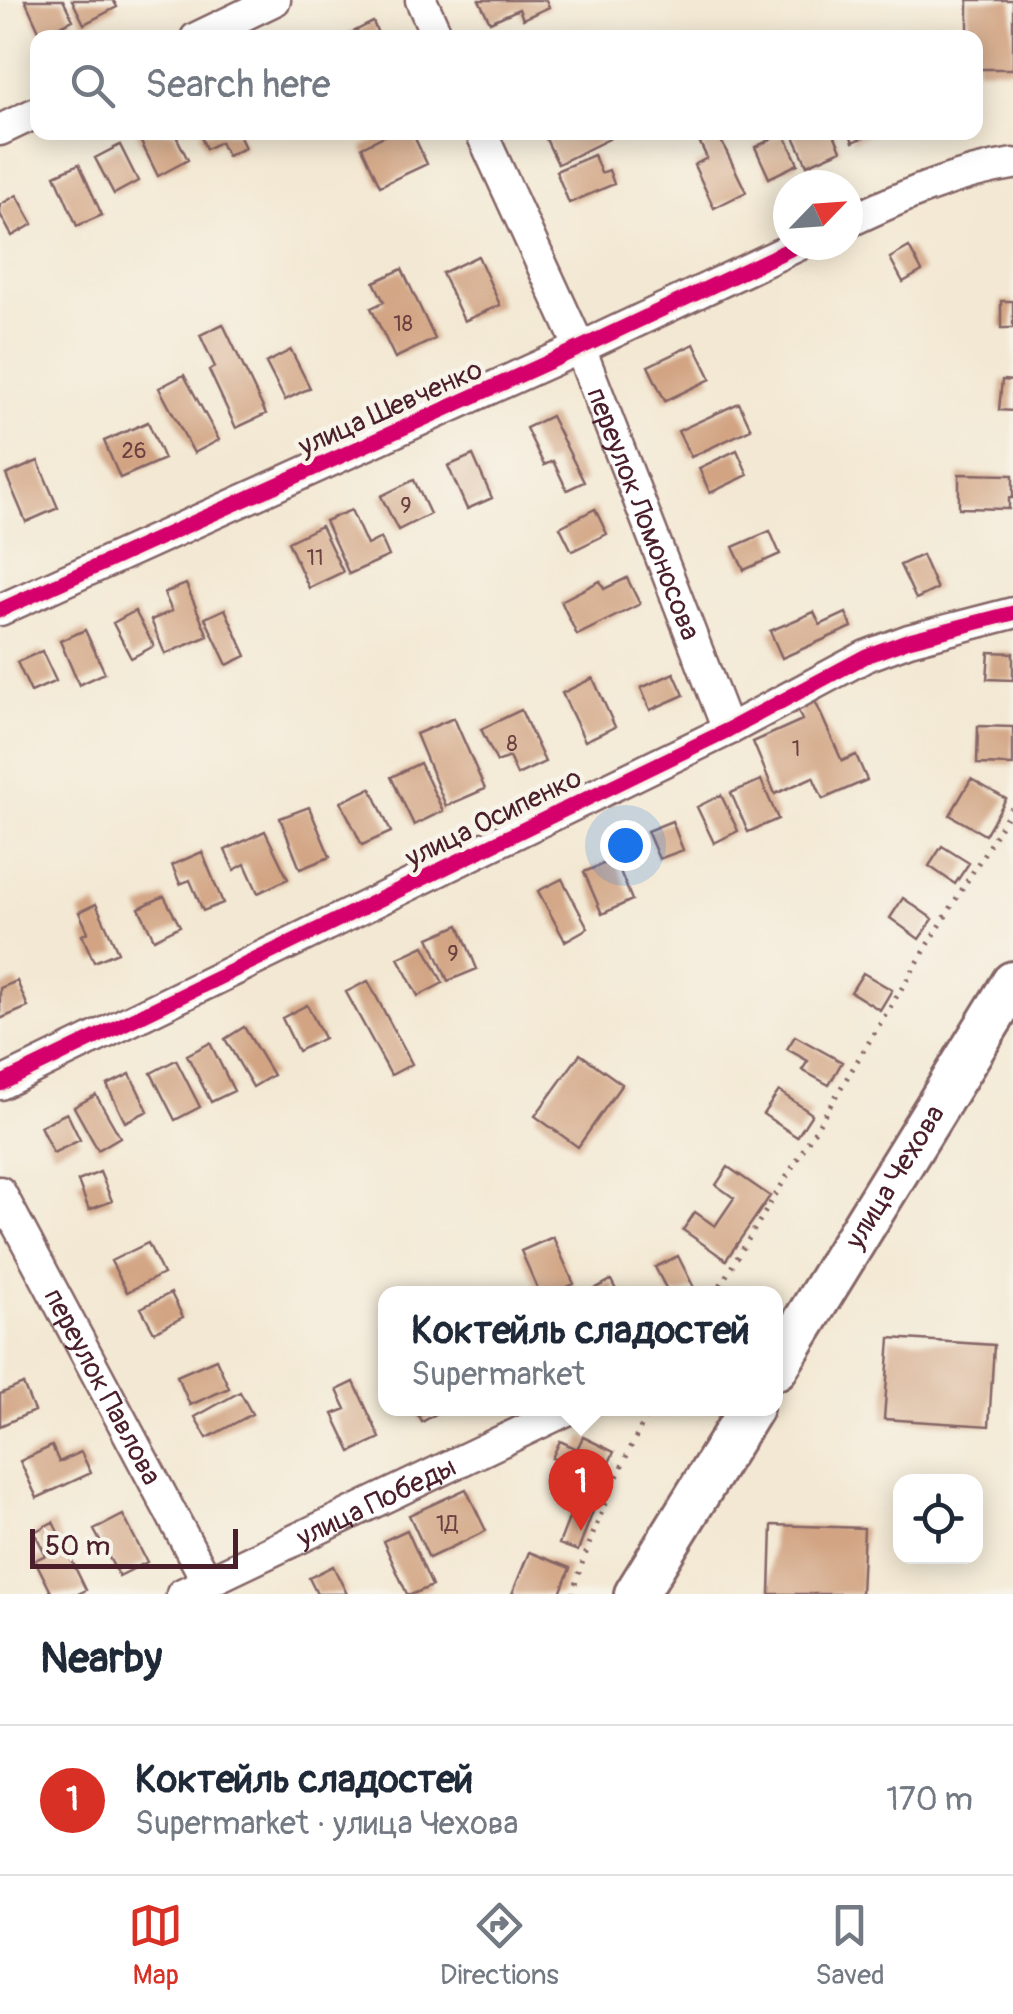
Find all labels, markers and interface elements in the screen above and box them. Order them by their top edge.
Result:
search box [30,30,983,140]
icon: search [65,58,120,113]
text: Search here [145,61,331,109]
north arrow [773,170,863,260]
house number: 18 [393,310,413,338]
street label: улица Шевченко [292,352,488,465]
street label: переулок Ломоносова [578,383,707,645]
house number: 26 [121,437,147,465]
house number: 9 [400,492,412,520]
house number: 11 [306,544,324,572]
house number: 8 [506,730,518,758]
house number: 1 [792,735,800,763]
street label: улица Осипенко [399,761,588,877]
your location [600,820,651,871]
house number: 9 [447,940,459,968]
street label: улица Чехова [837,1099,953,1256]
street label: переулок Павлова [35,1283,169,1491]
popup [378,1286,783,1416]
text: Коктейль сладостей [411,1307,750,1355]
text: Supermarket [411,1355,585,1395]
pin: 1 [548,1448,614,1531]
street label: улица Победы [290,1450,462,1556]
map controls [893,1474,983,1564]
button: locate [893,1474,983,1564]
house number: 1Д [436,1510,459,1538]
scale bar [30,1524,238,1568]
text: 50 m [45,1529,110,1564]
text: Nearby [40,1633,162,1685]
text: Коктейль сладостей [135,1756,473,1804]
text: 1 [66,1780,79,1820]
text: 170 m [886,1780,973,1820]
text: Supermarket · улица Чехова [135,1804,518,1844]
tab: Map [128,1898,183,1993]
tab: Directions [440,1898,559,1993]
tab: Saved [815,1898,885,1993]

